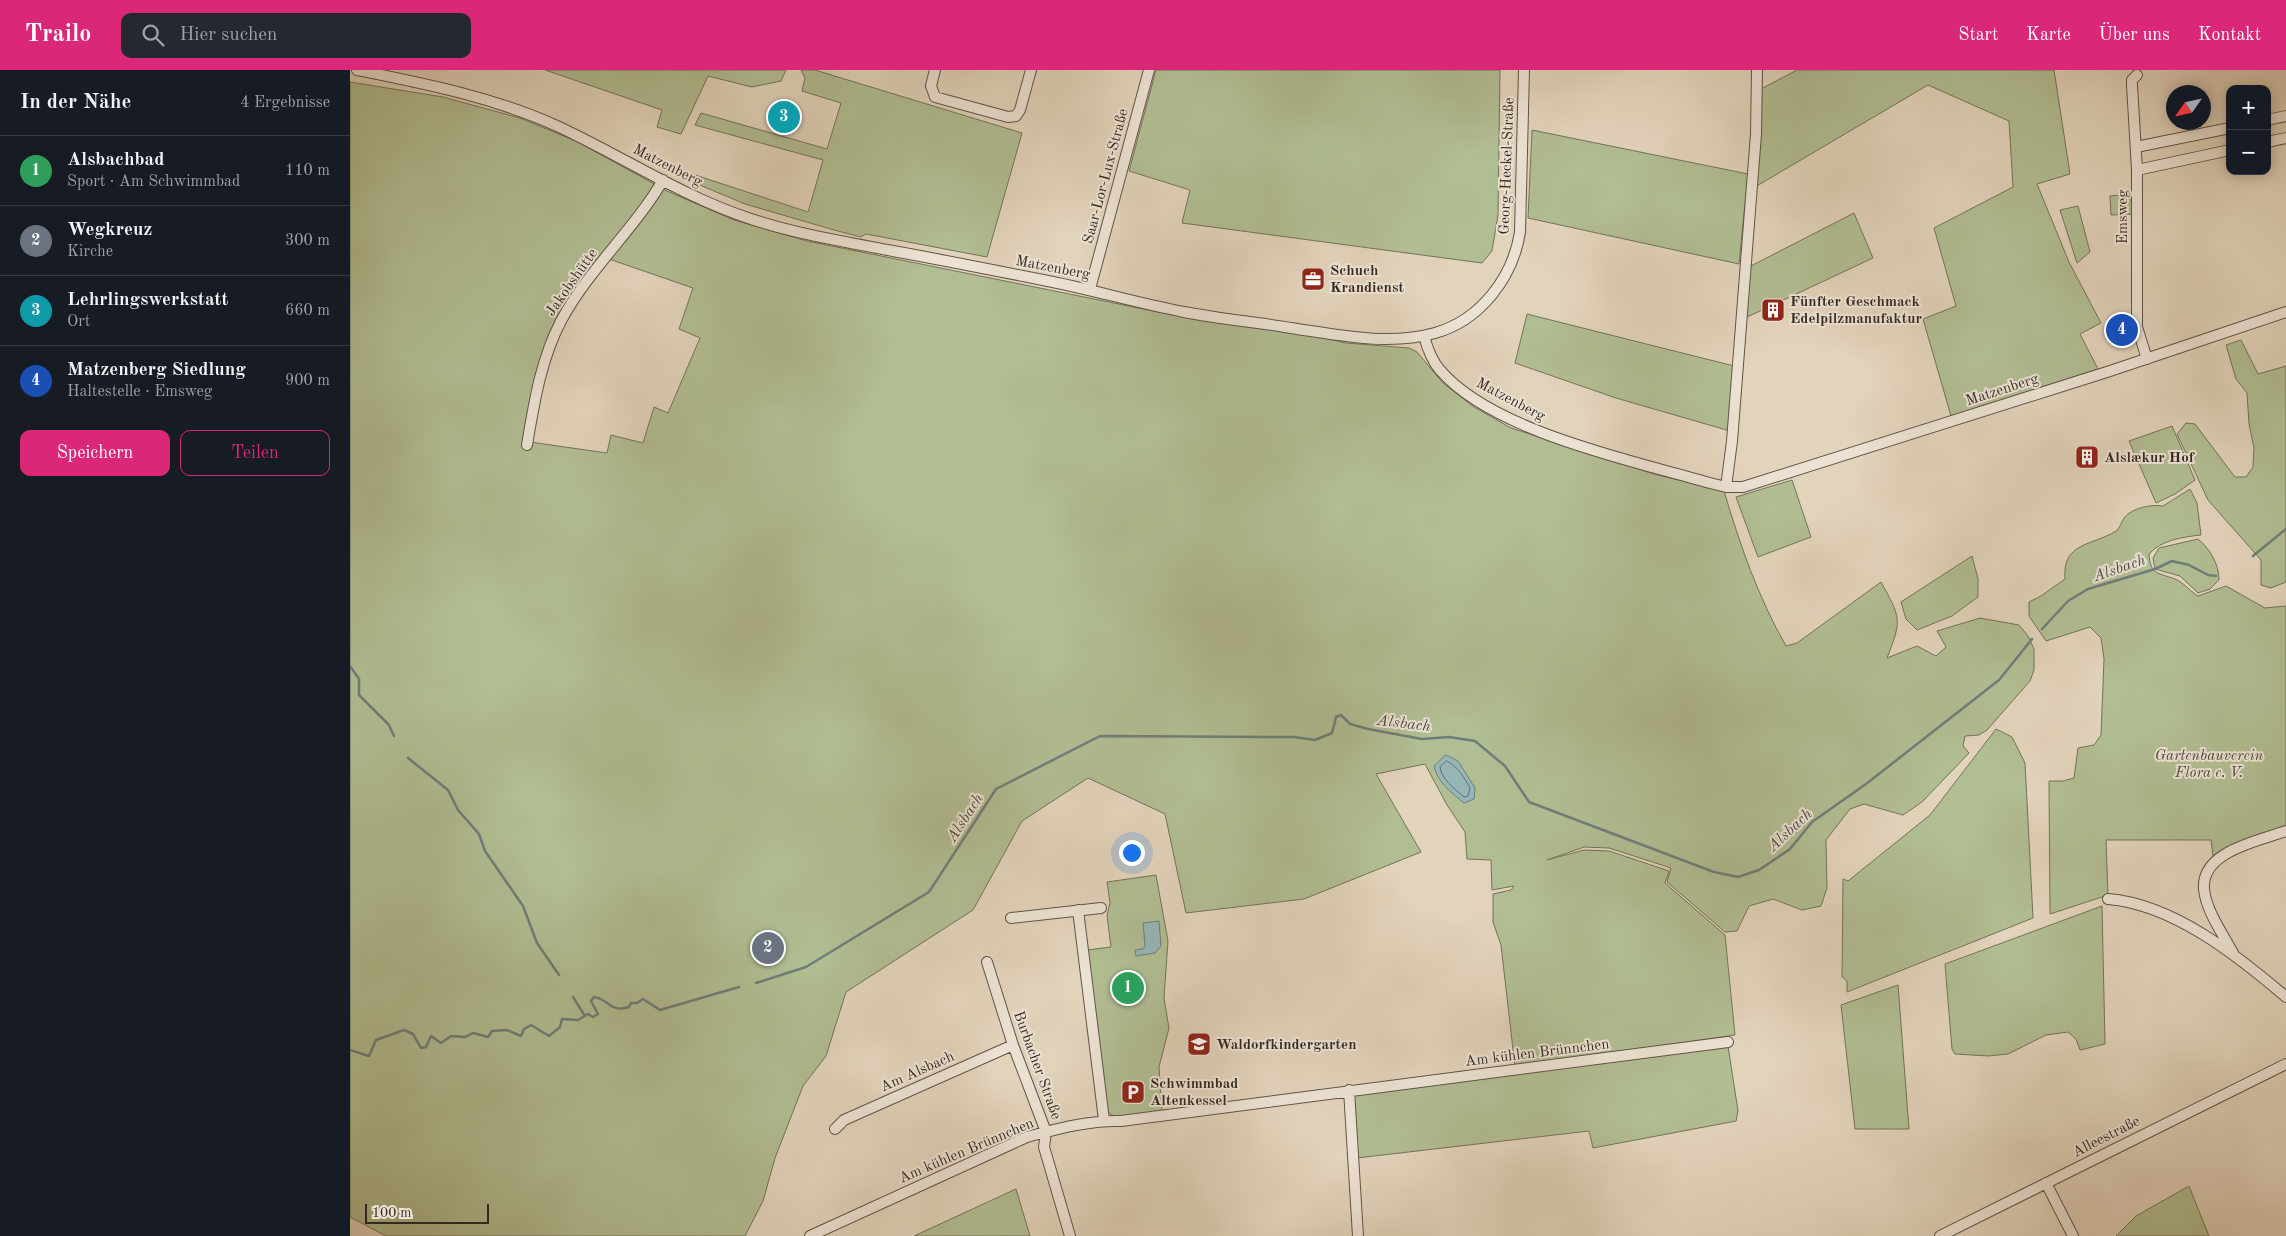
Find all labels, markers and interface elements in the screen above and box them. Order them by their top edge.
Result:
search box [121,13,471,58]
icon: search [139,21,167,49]
text: Trailo [25,23,91,47]
text: Hier suchen [179,26,277,45]
text: Start [1958,26,1998,44]
text: Karte [2026,26,2071,44]
text: Über uns [2099,26,2170,44]
text: Kontakt [2198,26,2261,44]
north arrow [2166,85,2211,130]
map controls [2226,85,2271,175]
button: + [2226,85,2271,130]
text: In der Nähe [20,92,131,113]
text: 4 Ergebnisse [240,95,330,111]
street label: Georg-Heckel-Straße [1498,97,1517,235]
pin: 3 [768,98,800,136]
street label: Saar-Lor-Lux-Straße [1081,107,1132,246]
button: − [2226,130,2271,175]
street label: Matzenberg [630,142,704,190]
text: Alsbachbad [67,151,164,170]
text: 1 [31,163,41,179]
text: 110 m [285,163,330,179]
text: Sport · Am Schwimmbad [67,174,240,190]
street label: Emsweg [2116,190,2131,244]
text: Wegkreuz [67,221,152,240]
text: 2 [31,233,41,249]
text: 300 m [285,233,330,249]
text: Kirche [67,244,113,260]
street label: Jakobshütte [544,246,601,319]
street label: Matzenberg [1014,254,1091,283]
place label: Schuch Krandienst [1330,264,1404,296]
office icon: Schuch Krandienst [1300,266,1326,292]
text: Lehrlingswerkstatt [67,291,228,310]
place label: Fünfter Geschmack Edelpilzmanufaktur [1790,295,1922,327]
building icon: Fünfter Geschmack Edelpilzmanufaktur [1760,297,1786,323]
text: 3 [31,303,41,319]
text: 660 m [285,303,330,319]
pin: 4 [2106,311,2138,349]
text: Ort [67,314,90,330]
text: Matzenberg Siedlung [67,361,246,380]
street label: Matzenberg [1964,372,2041,409]
text: 4 [31,373,41,389]
text: 900 m [285,373,330,389]
street label: Matzenberg [1473,376,1547,425]
text: Haltestelle · Emsweg [67,384,212,400]
button: Speichern [20,430,170,476]
button: Teilen [180,430,330,476]
building icon: Alslækur Hof [2074,444,2100,470]
place label: Alslækur Hof [2104,451,2196,466]
water label: Alsbach [2090,552,2148,586]
water label: Alsbach [1375,713,1432,735]
park label: Gartenbauverein Flora e. V. [2155,749,2264,781]
water label: Alsbach [944,791,987,846]
water label: Alsbach [1764,806,1816,855]
your location [1119,840,1145,866]
pin: 2 [752,929,784,967]
pin: 1 [1112,969,1144,1007]
street label: Burbacher Straße [1010,1009,1063,1122]
school or university icon: Waldorfkindergarten [1186,1031,1212,1057]
street label: Am kühlen Brünnchen [1464,1037,1610,1070]
place label: Waldorfkindergarten [1216,1038,1357,1053]
street label: Am Alsbach [878,1049,957,1095]
place label: Schwimmbad Altenkessel [1150,1077,1238,1109]
parking icon: Schwimmbad Altenkessel [1120,1079,1146,1105]
street label: Alleestraße [2071,1114,2143,1161]
street label: Am kühlen Brünnchen [897,1116,1036,1187]
scale bar [365,1201,489,1224]
text: 100 m [372,1206,411,1220]

